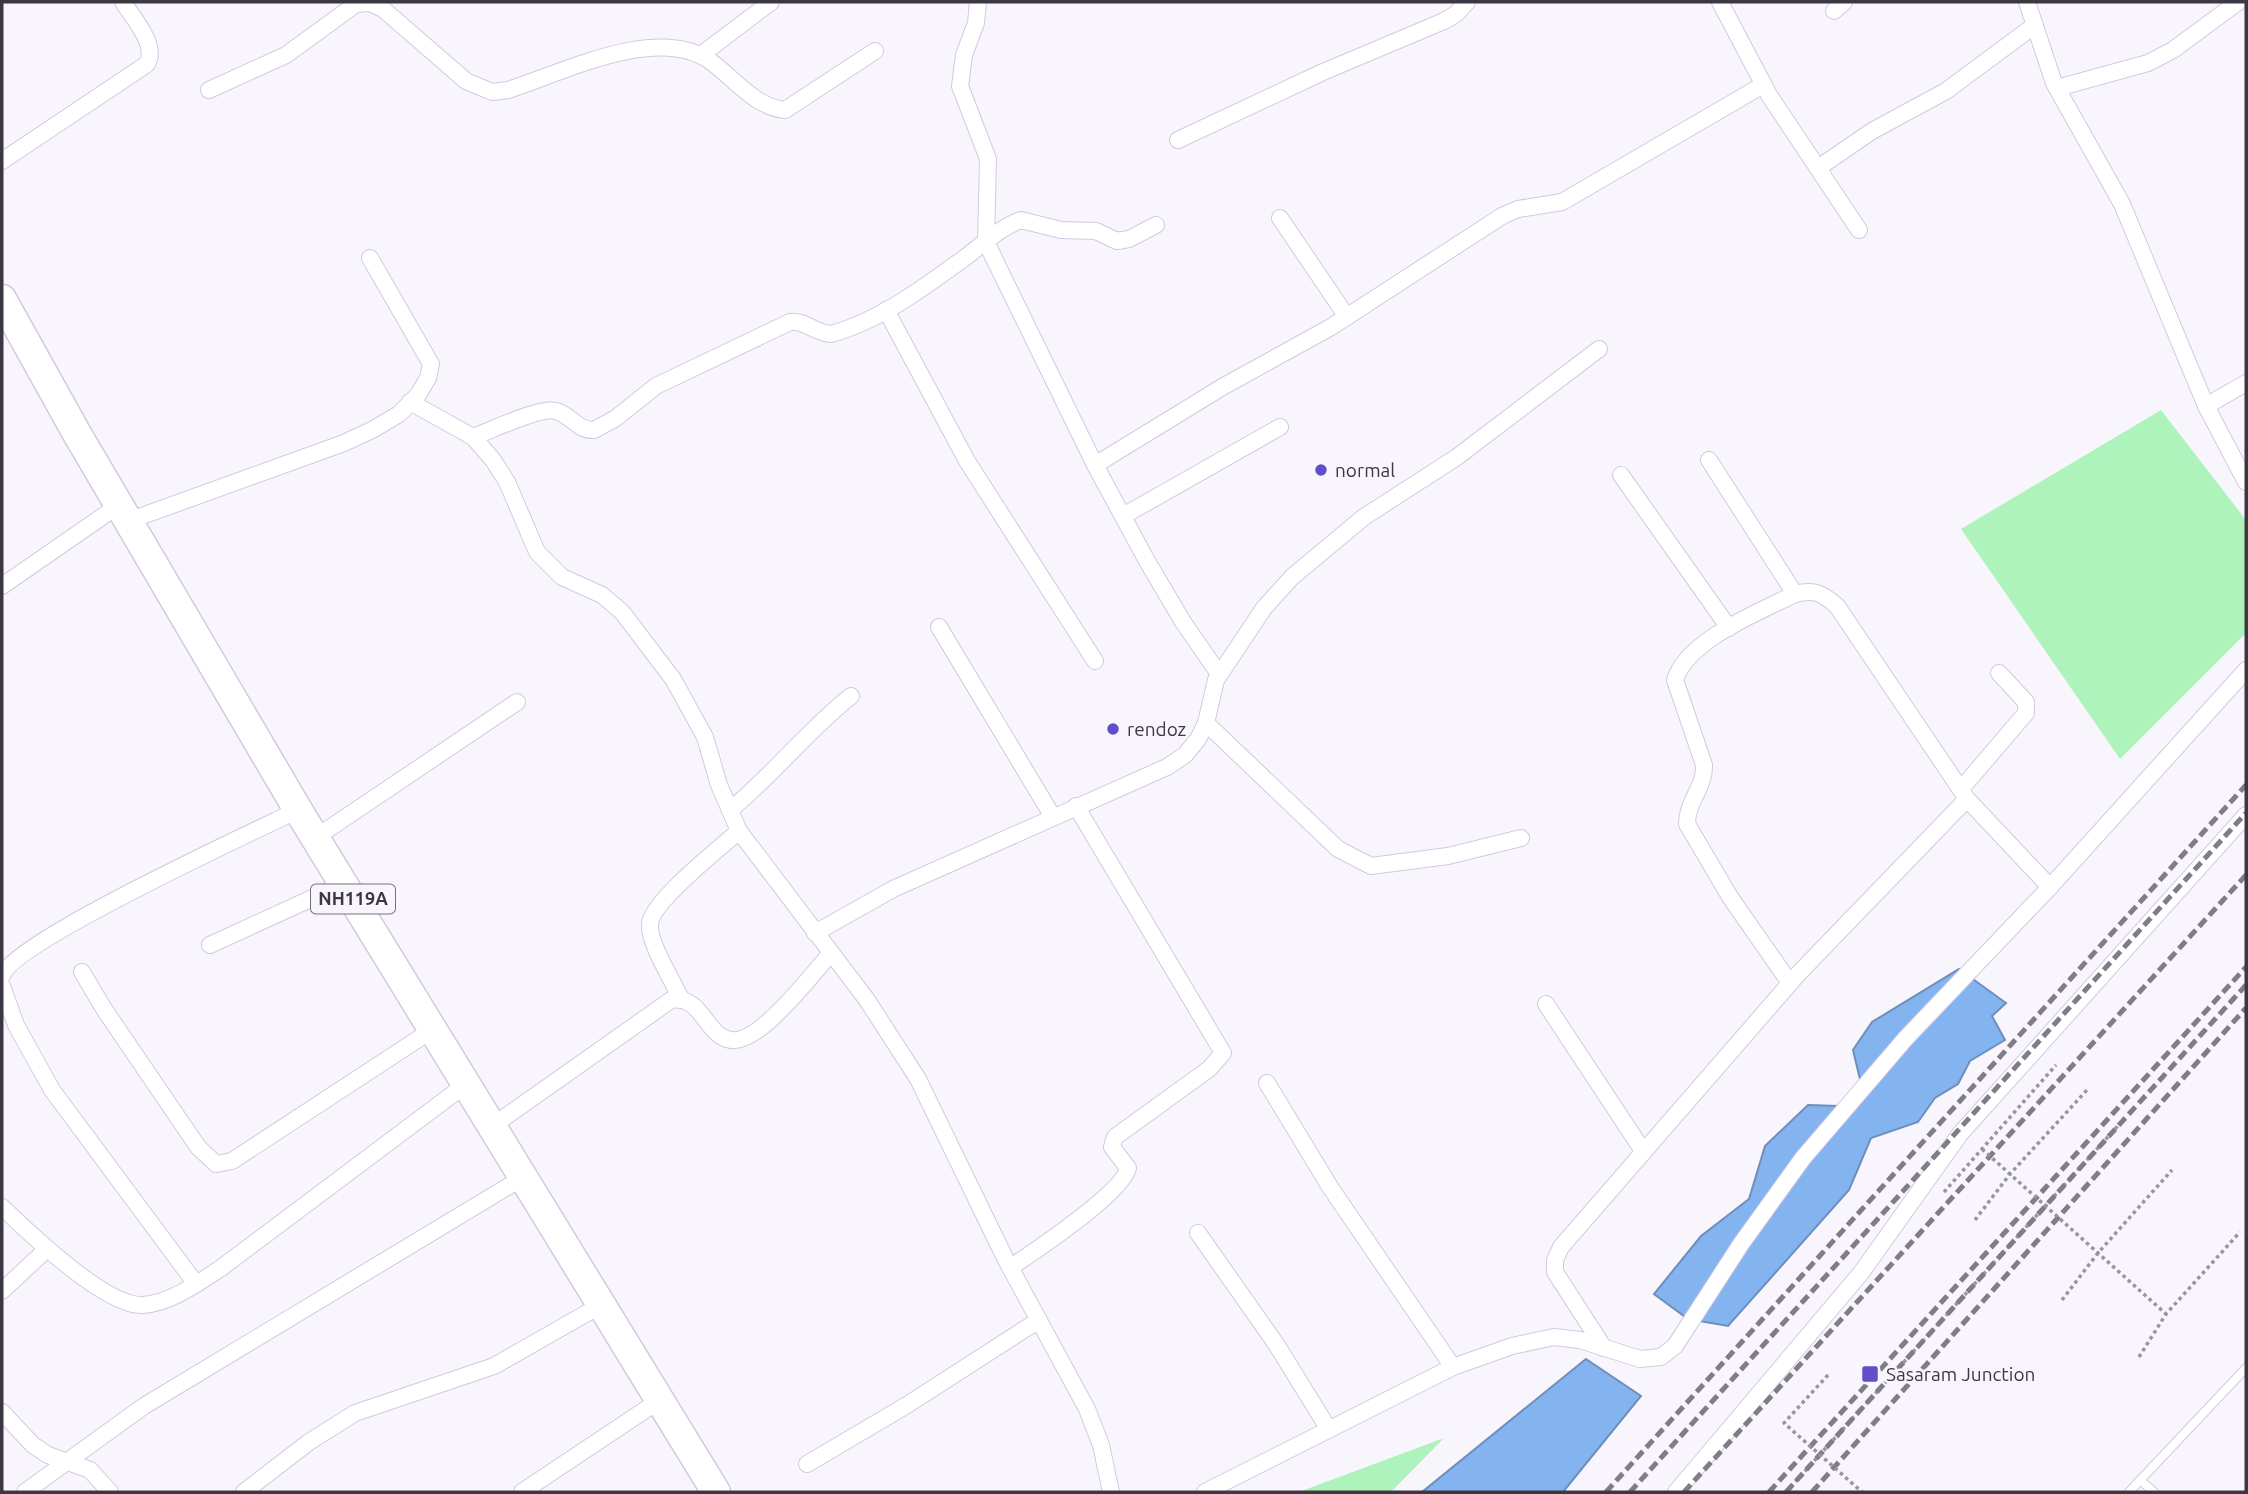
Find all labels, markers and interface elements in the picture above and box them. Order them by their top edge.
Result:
place label: normal [1335,459,1395,481]
marker: normal [1313,462,1329,478]
place label: rendoz [1127,718,1187,740]
marker: rendoz [1105,721,1121,737]
road number: NH119A [311,884,395,914]
place label: Sasaram Junction [1886,1363,2035,1385]
marker: Sasaram Junction [1860,1364,1880,1384]

